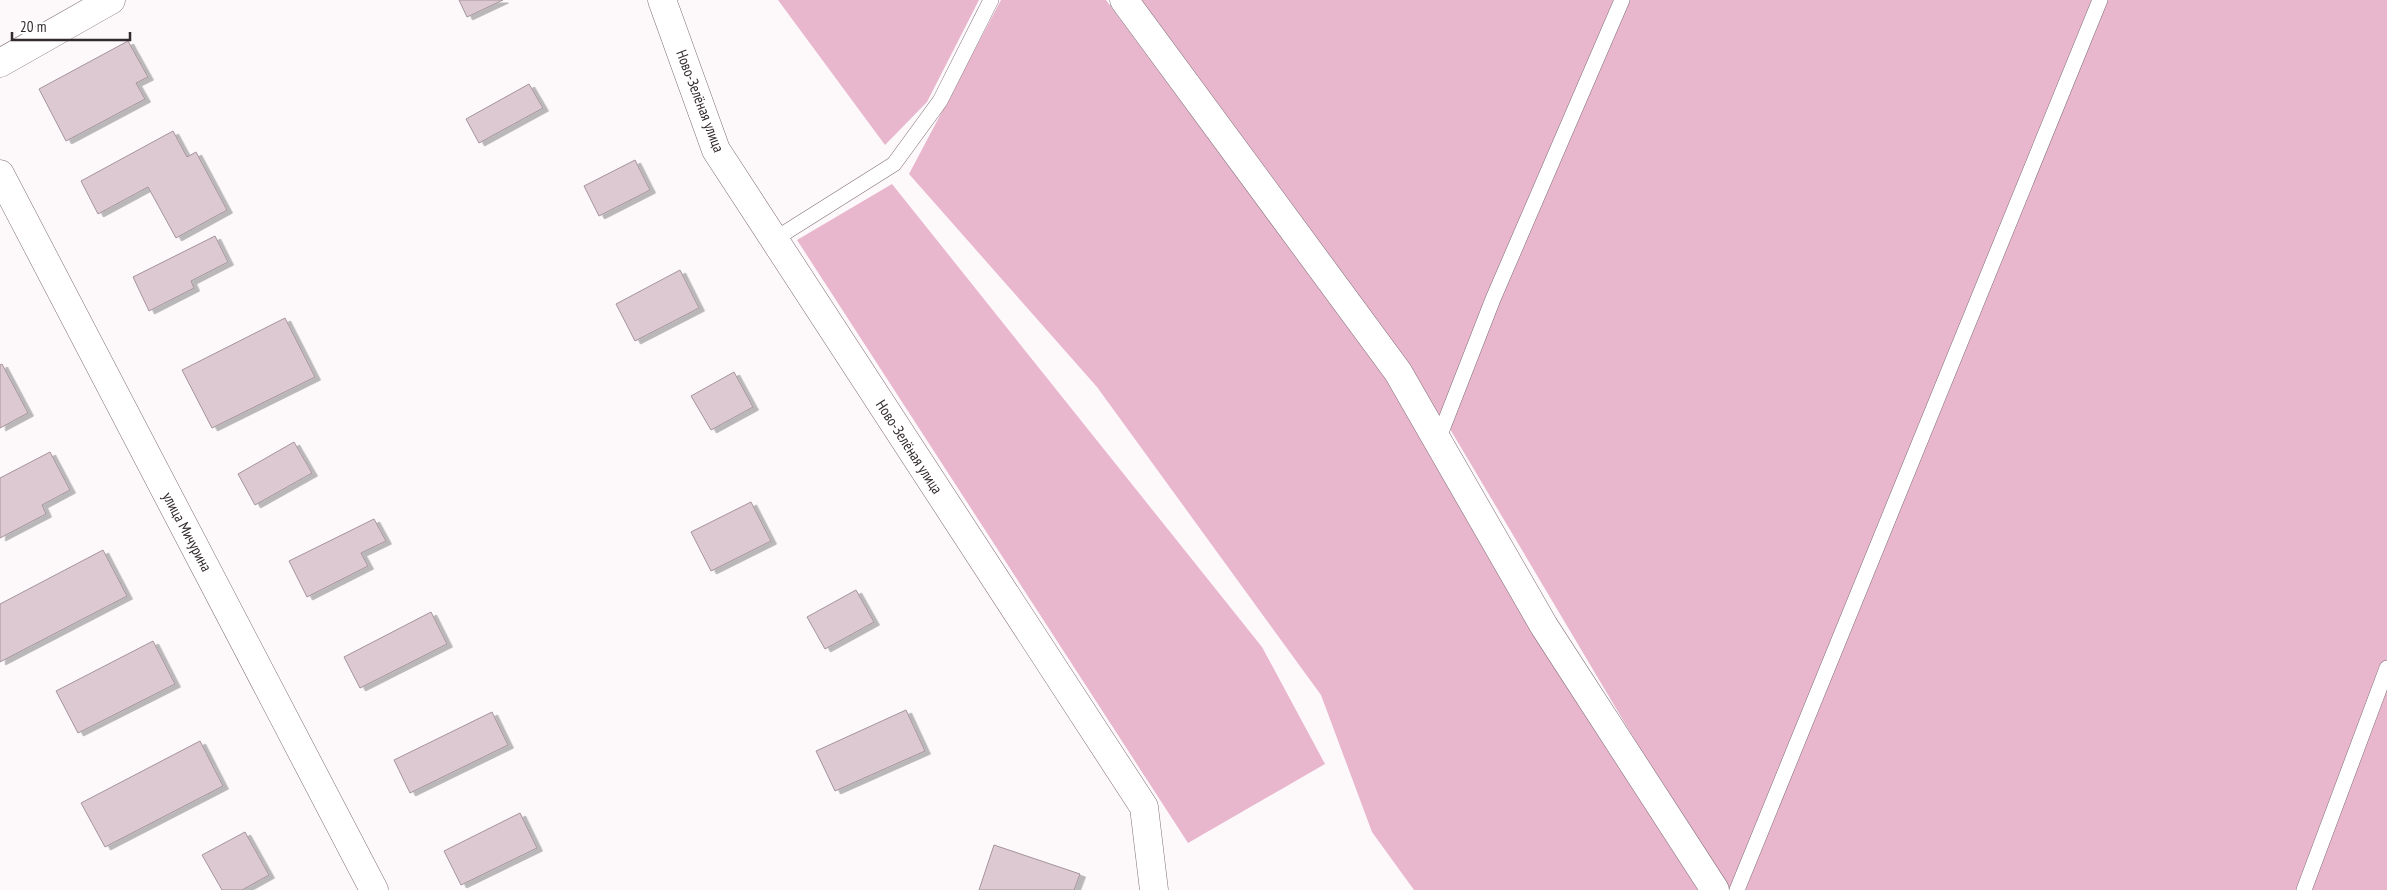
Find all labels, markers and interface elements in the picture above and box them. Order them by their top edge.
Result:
scale bar [12,10,130,42]
text: 20 m [20,17,46,36]
street label: Ново-Зелёная улица [672,47,729,155]
street label: Ново-Зелёная улица [872,396,947,497]
street label: улица Мичурина [159,489,216,575]

